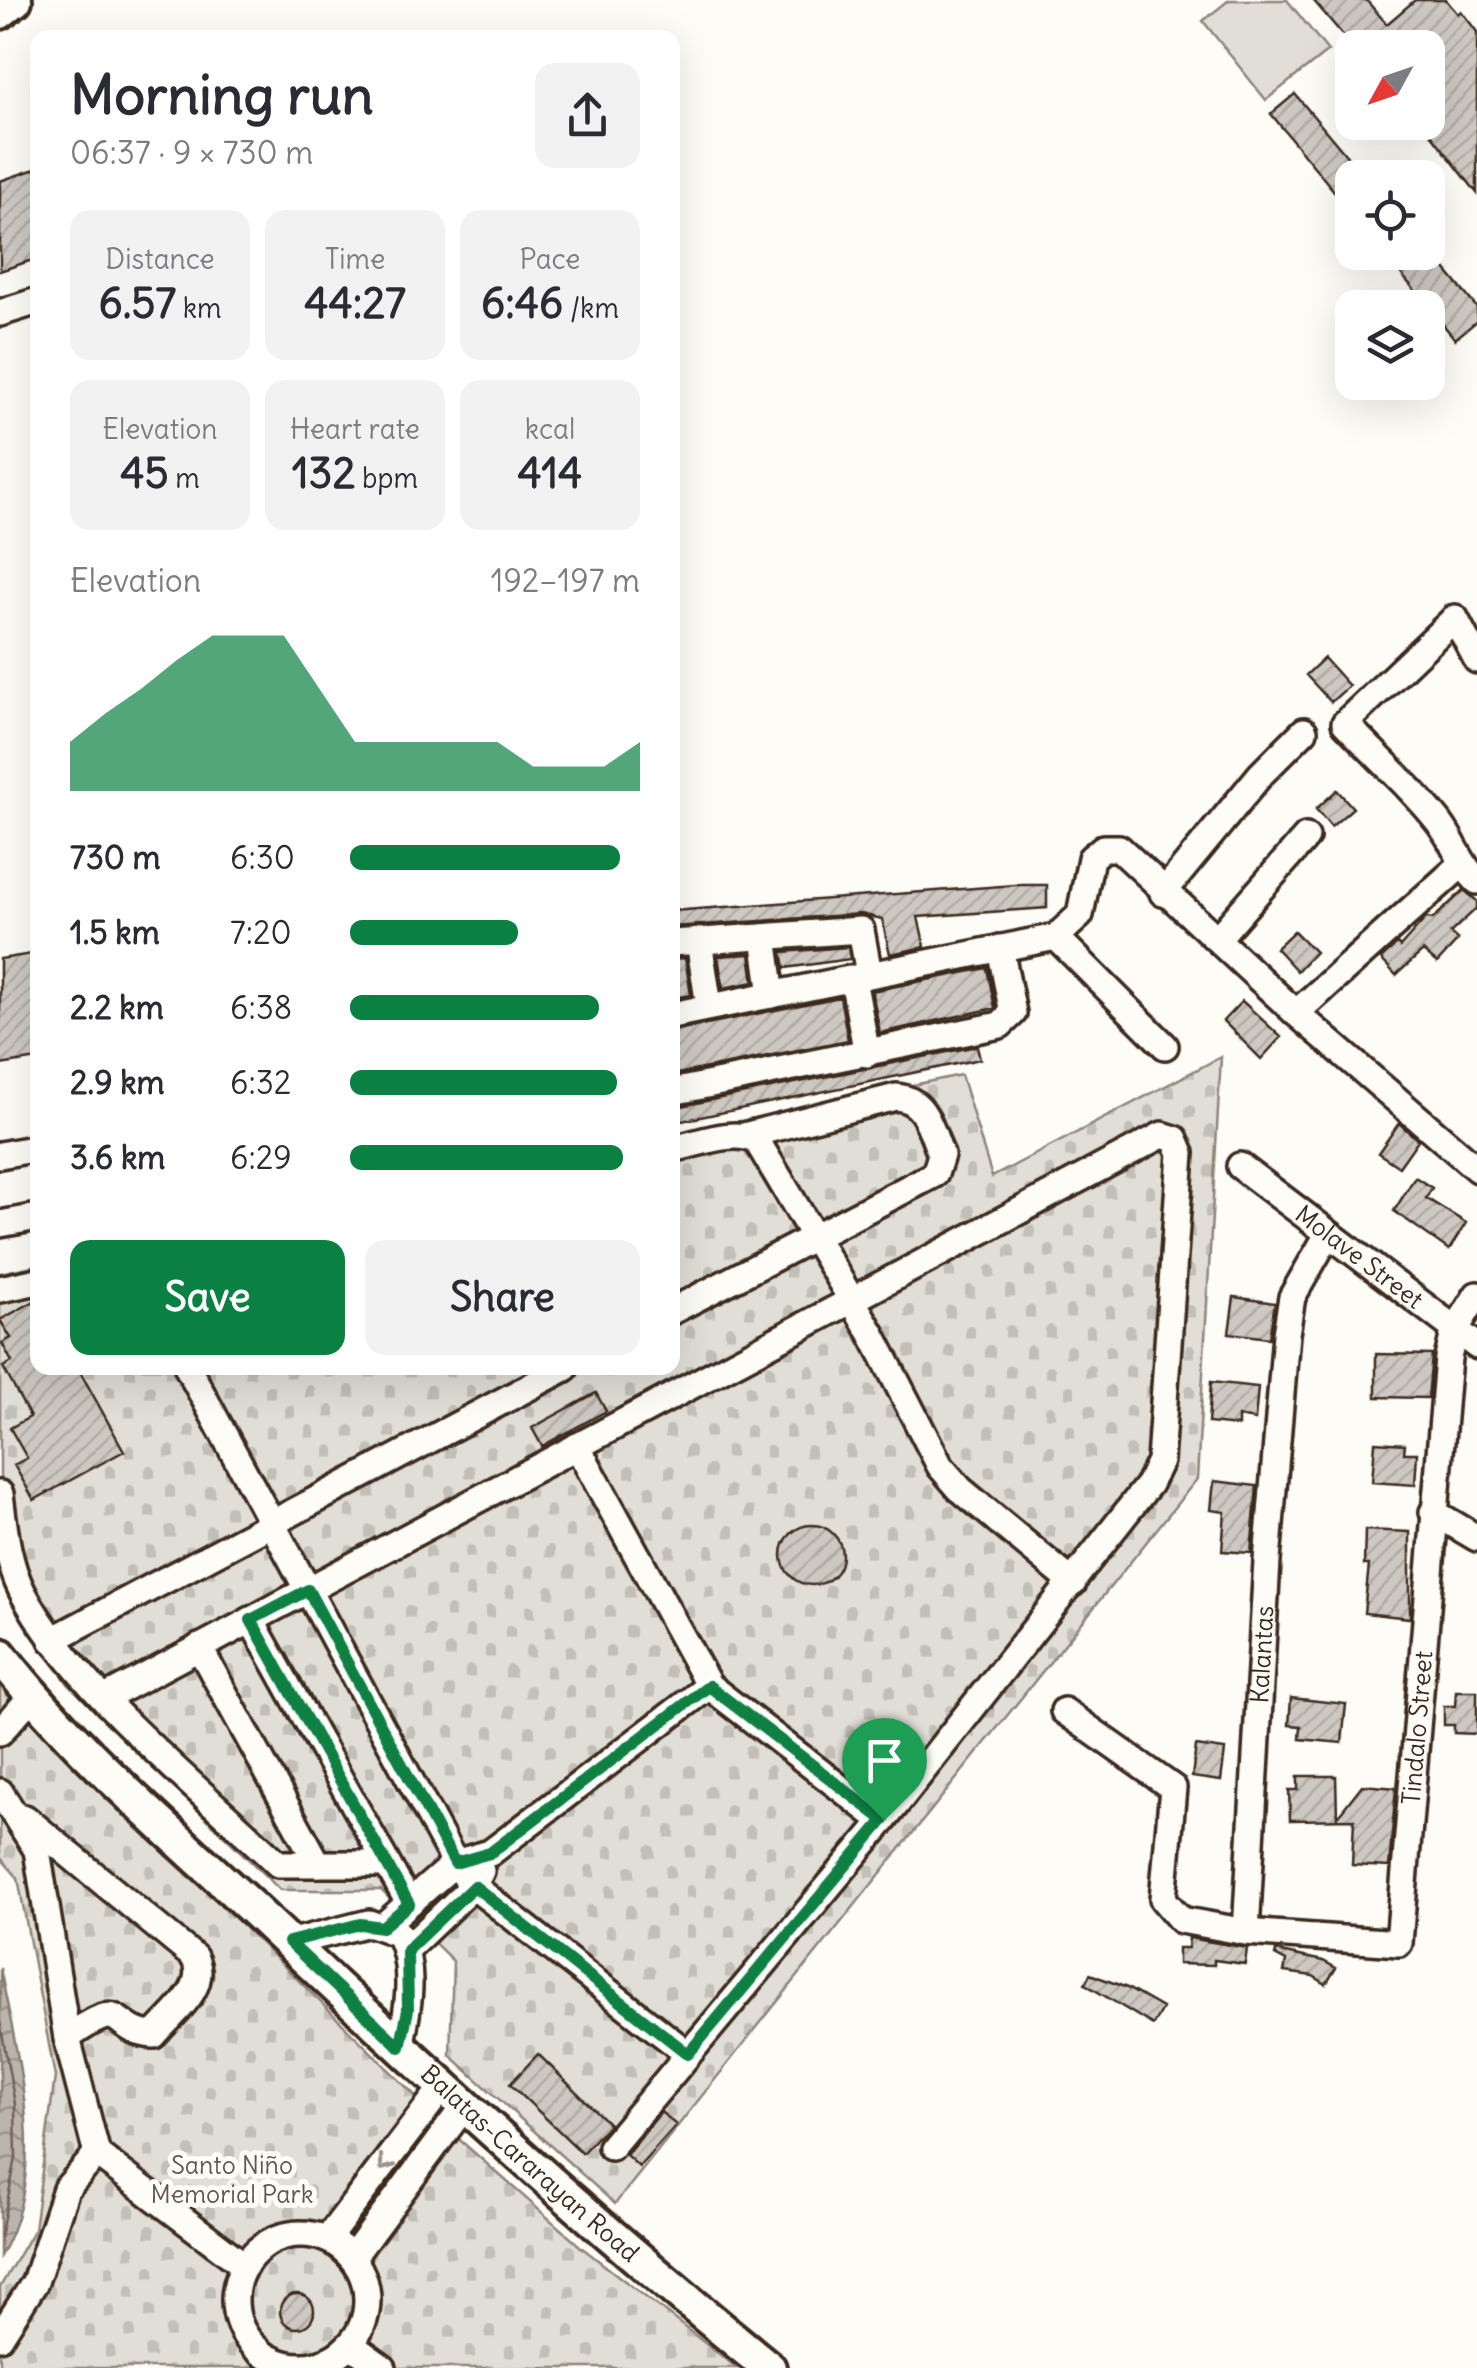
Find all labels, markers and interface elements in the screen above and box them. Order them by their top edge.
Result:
north arrow [1335,30,1445,140]
map controls [1335,30,1445,400]
text: Morning run [70,60,374,129]
button: share [535,63,640,168]
text: 06:37 · 9 × 730 m [70,132,313,173]
button: locate [1335,160,1445,270]
text: Distance [105,241,215,277]
text: Time [325,241,385,277]
text: Pace [520,241,580,277]
text: 6.57 [98,277,176,329]
text: 44:27 [304,277,406,329]
text: 6:46 [481,277,563,329]
text: km [176,290,222,326]
text: /km [563,290,619,326]
button: layers [1335,290,1445,400]
text: Elevation [103,411,217,447]
text: Heart rate [290,411,420,447]
text: kcal [525,411,575,447]
text: 45 [120,447,169,499]
text: 132 [292,447,355,499]
text: 414 [518,447,582,499]
text: m [169,460,200,496]
text: bpm [355,460,418,496]
text: Elevation [70,560,201,601]
text: 192–197 m [491,560,640,601]
text: 730 m [70,837,161,878]
text: 6:30 [230,837,295,878]
text: 1.5 km [70,912,160,953]
text: 7:20 [230,912,292,953]
text: 2.2 km [70,987,164,1028]
text: 6:38 [230,987,292,1028]
text: 2.9 km [70,1062,165,1103]
text: 6:32 [230,1062,291,1103]
text: 3.6 km [70,1137,165,1178]
text: 6:29 [230,1137,292,1178]
street label: Molave Street [1289,1198,1430,1316]
button: Save [70,1240,345,1355]
button: Share [365,1240,640,1355]
street label: Kalantas [1243,1605,1280,1704]
street label: Tindalo Street [1395,1649,1439,1806]
pin [842,1718,927,1821]
icon: arrive [857,1733,912,1788]
street label: Balatas-Cararayan Road [414,2058,646,2269]
park label: Santo Niño Memorial Park [151,2149,313,2210]
one-way arrow [379,2153,397,2171]

